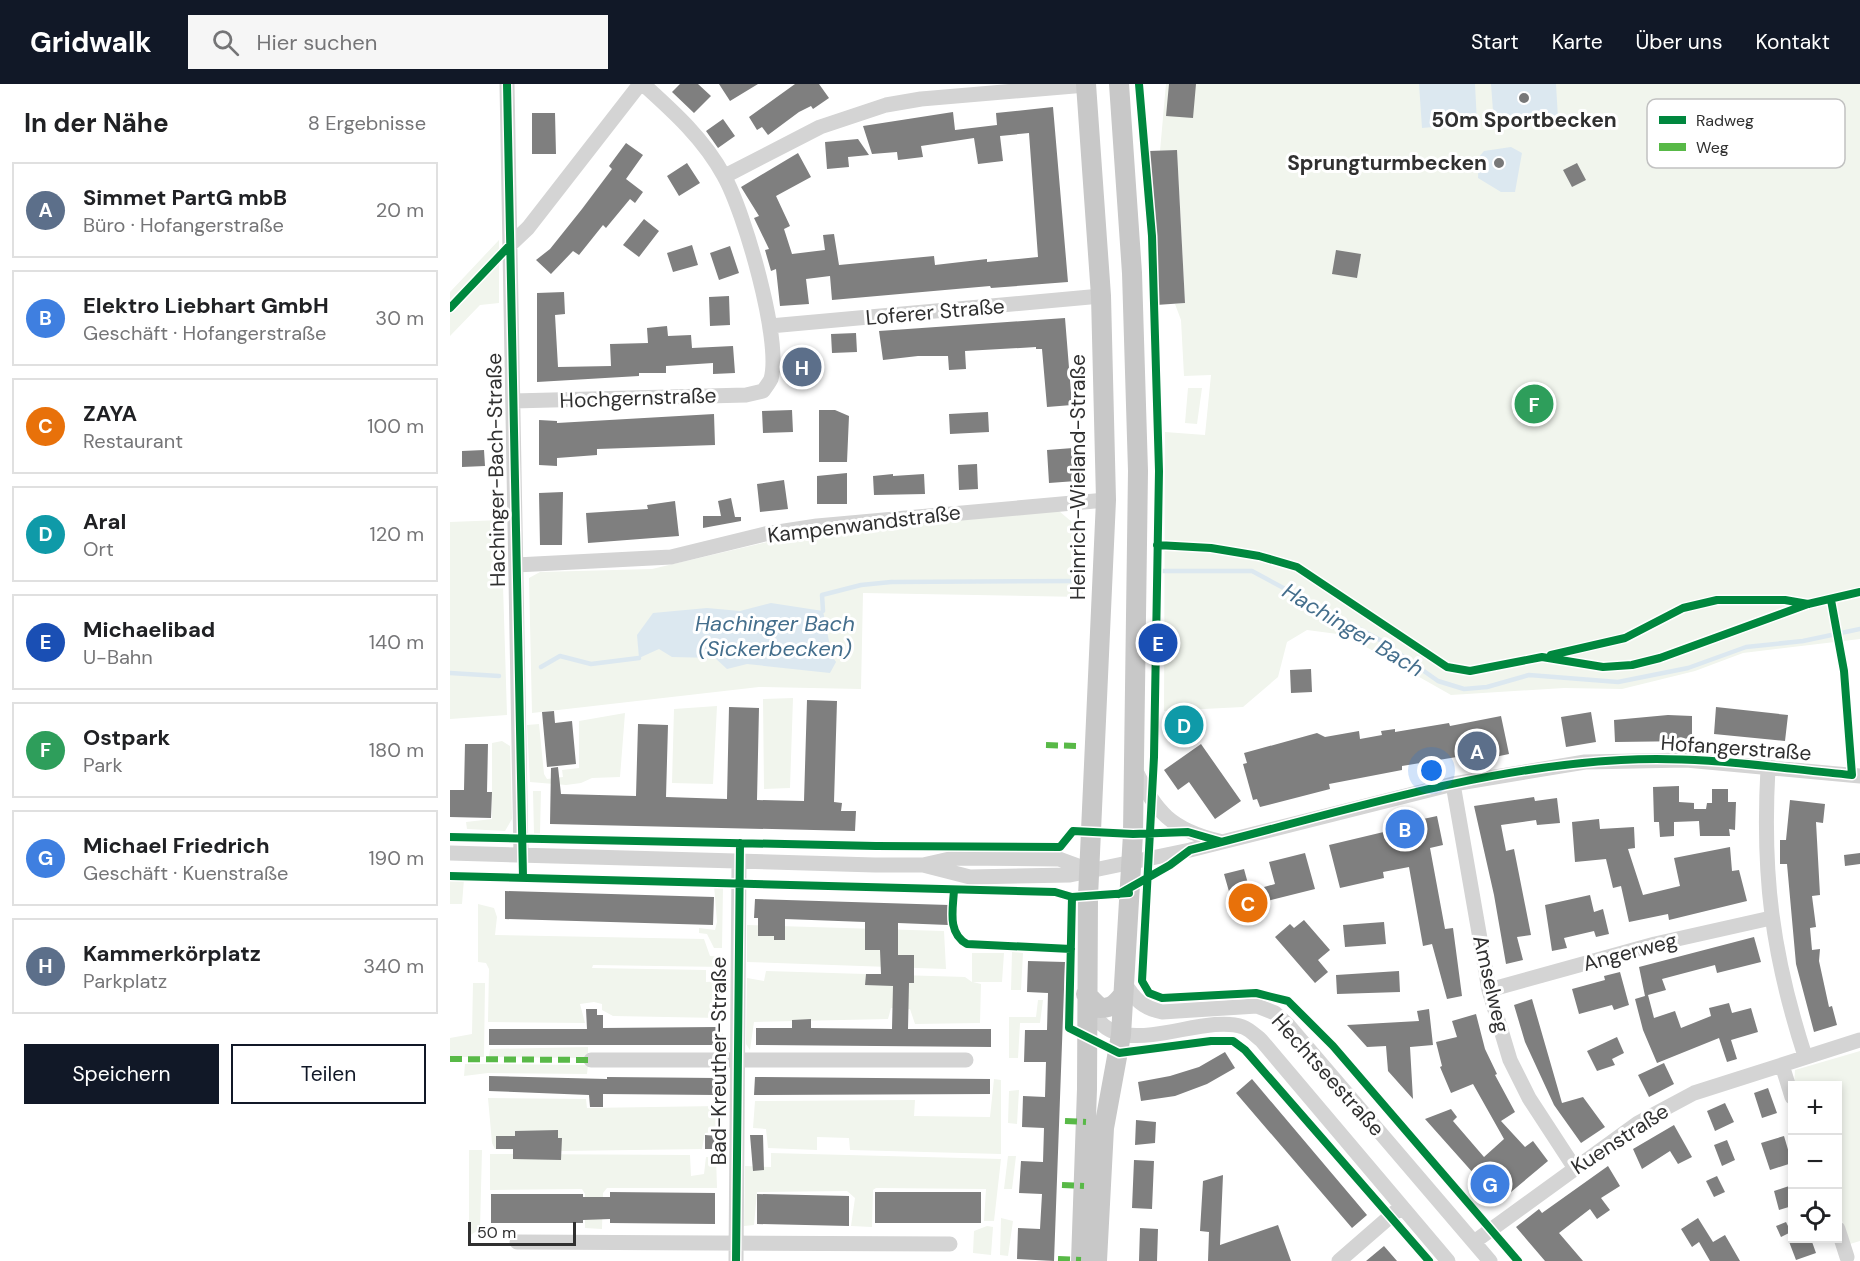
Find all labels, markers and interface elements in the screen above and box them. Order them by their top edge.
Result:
search box [188,15,608,69]
text: Gridwalk [30,24,152,61]
icon: search [209,26,242,59]
text: Hier suchen [257,28,377,57]
text: Start [1471,28,1519,56]
text: Karte [1552,28,1603,56]
text: Über uns [1636,28,1722,56]
text: Kontakt [1755,28,1830,56]
marker: 50m Sportbecken [1517,91,1531,105]
legend [1647,99,1845,168]
text: In der Nähe [24,106,169,140]
place label: 50m Sportbecken [1431,106,1617,134]
text: 8 Ergebnisse [308,110,426,136]
text: Radweg [1696,110,1754,131]
text: Weg [1696,137,1729,158]
place label: Sprungturmbecken [1287,149,1487,177]
marker: Sprungturmbecken [1492,156,1506,170]
text: Simmet PartG mbB [83,183,287,212]
text: A [38,197,53,223]
text: 20 m [376,197,424,223]
text: Büro · Hofangerstraße [83,212,284,238]
text: Elektro Liebhart GmbH [83,291,329,320]
street label: Loferer Straße [864,292,1006,332]
text: B [39,305,52,331]
text: 30 m [375,305,424,331]
text: Geschäft · Hofangerstraße [83,320,326,346]
pin: H [782,344,822,390]
street label: Hachinger-Bach-Straße [480,353,512,587]
street label: Heinrich-Wieland-Straße [1064,354,1092,600]
street label: Hochgernstraße [559,381,717,415]
pin: F [1514,382,1554,426]
text: ZAYA [83,399,137,428]
text: C [38,413,53,439]
text: 100 m [367,413,424,439]
text: Restaurant [83,428,183,454]
street label: Kampenwandstraße [766,498,962,550]
text: Aral [83,507,126,536]
text: D [38,521,53,547]
text: 120 m [370,521,424,547]
text: Ort [83,536,114,562]
water label: Hachinger Bach [1277,576,1429,684]
water label: Hachinger Bach (Sickerbecken) [695,609,855,663]
text: Michaelibad [83,615,215,644]
pin: E [1138,620,1178,666]
text: E [40,629,51,655]
text: 140 m [369,629,424,655]
text: U-Bahn [83,644,153,670]
pin: D [1164,702,1204,748]
text: Ostpark [83,723,170,752]
pin: A [1458,728,1496,774]
street label: Hofangerstraße [1660,729,1812,767]
text: F [40,737,51,763]
text: 180 m [369,737,424,763]
text: Park [83,752,123,778]
your location [1417,756,1446,785]
pin: B [1386,806,1424,852]
text: Michael Friedrich [83,831,270,860]
text: G [38,845,53,871]
text: 190 m [368,845,424,871]
text: Geschäft · Kuenstraße [83,860,288,886]
pin: C [1228,880,1268,926]
street label: Angerweg [1580,926,1680,978]
street label: Amselweg [1466,933,1516,1036]
text: Kammerkörplatz [83,939,261,968]
text: H [38,953,53,979]
text: 340 m [363,953,424,979]
street label: Bad-Kreuther-Straße [705,957,733,1165]
text: Parkplatz [83,968,167,994]
street label: Hechtseestraße [1265,1008,1391,1142]
button: Speichern [24,1044,219,1104]
button: Teilen [231,1044,426,1104]
map controls [1788,1081,1842,1243]
button: + [1788,1081,1842,1135]
street label: Kuenstraße [1566,1097,1674,1181]
button: − [1788,1135,1842,1189]
pin: G [1470,1162,1510,1206]
button: locate [1788,1189,1842,1243]
scale bar [468,1219,576,1246]
text: 50 m [477,1222,516,1243]

